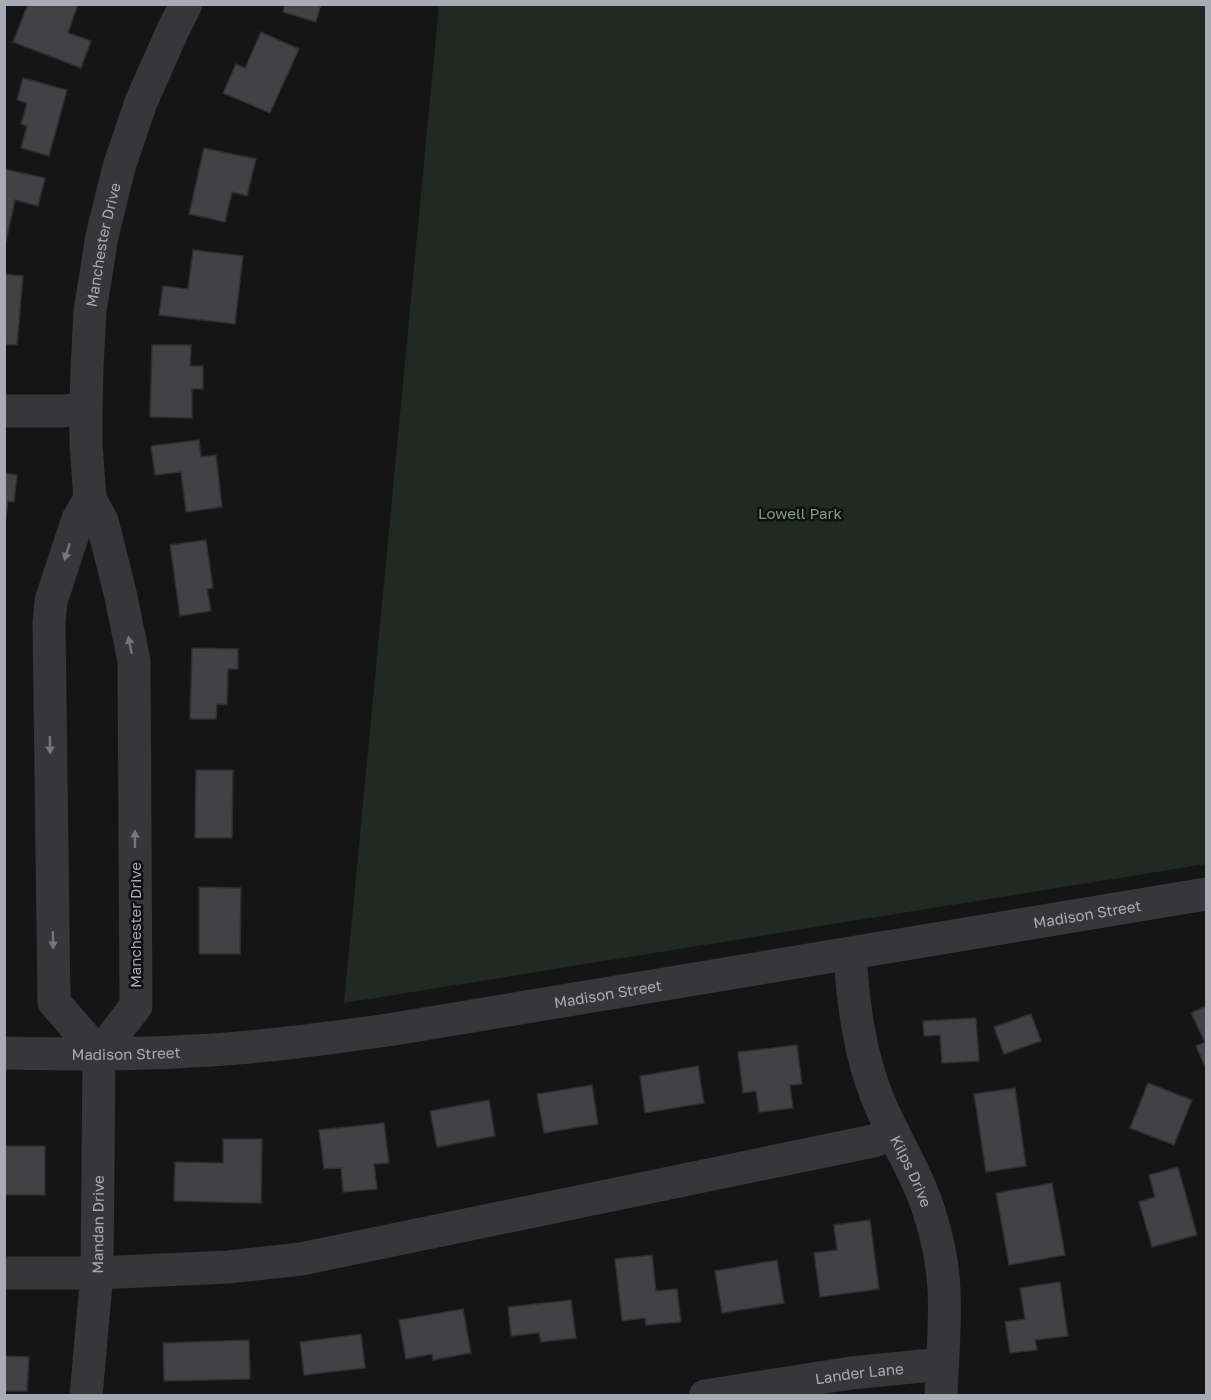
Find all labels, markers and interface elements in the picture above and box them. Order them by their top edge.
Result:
street label: Manchester Drive [82,181,124,308]
park label: Lowell Park [758,504,842,522]
one-way arrow [62,543,71,561]
one-way arrow [125,635,134,654]
one-way arrow [45,735,55,754]
one-way arrow [130,830,140,849]
street label: Manchester Drive [126,862,144,988]
street label: Madison Street [1032,896,1142,932]
one-way arrow [48,930,58,949]
street label: Madison Street [552,976,663,1011]
street label: Madison Street [71,1043,181,1063]
street label: Kilps Drive [887,1132,936,1210]
street label: Mandan Drive [88,1175,107,1274]
street label: Lander Lane [814,1359,905,1388]

